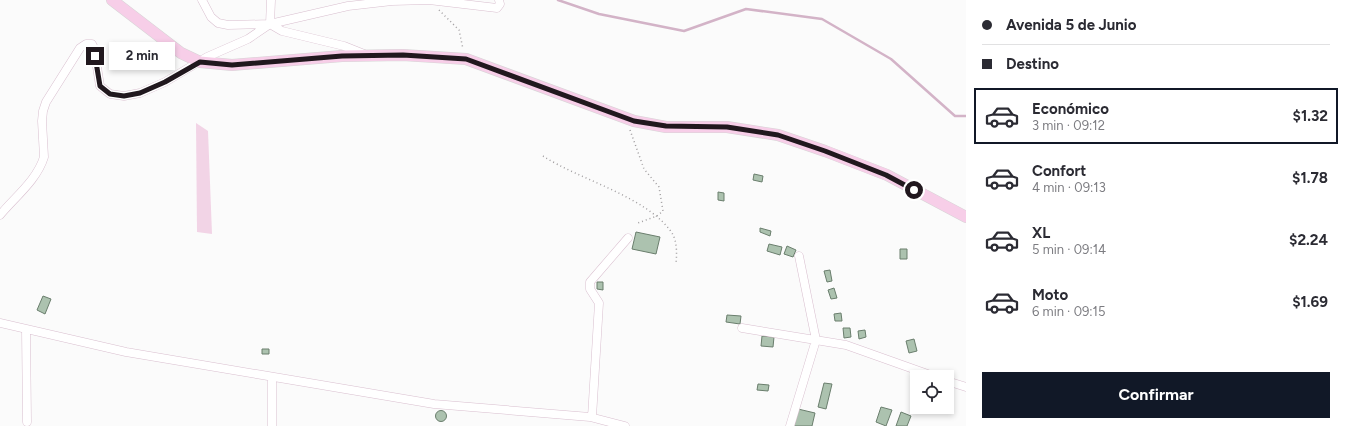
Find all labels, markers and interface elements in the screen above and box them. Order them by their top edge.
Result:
text: Avenida 5 de Junio [1006,16,1137,34]
callout: 2 min [109,42,175,70]
route end [86,47,104,65]
text: 2 min [126,48,158,63]
text: Destino [1006,55,1059,73]
icon: car [984,98,1020,134]
text: Económico [1032,100,1109,118]
text: $1.32 [1293,107,1328,125]
text: 3 min · 09:12 [1032,118,1105,133]
icon: car [984,160,1020,196]
text: Confort [1032,162,1086,180]
text: $1.78 [1292,169,1328,187]
text: 4 min · 09:13 [1032,180,1106,195]
route start [905,181,923,199]
icon: car [984,222,1020,258]
text: XL [1032,224,1050,242]
text: $2.24 [1289,231,1328,249]
text: 5 min · 09:14 [1032,242,1106,257]
icon: car [984,284,1020,320]
text: Moto [1032,286,1068,304]
text: $1.69 [1292,293,1328,311]
text: 6 min · 09:15 [1032,304,1105,319]
map controls [910,370,954,414]
button: locate [910,370,954,414]
button: Confirmar [982,372,1330,418]

